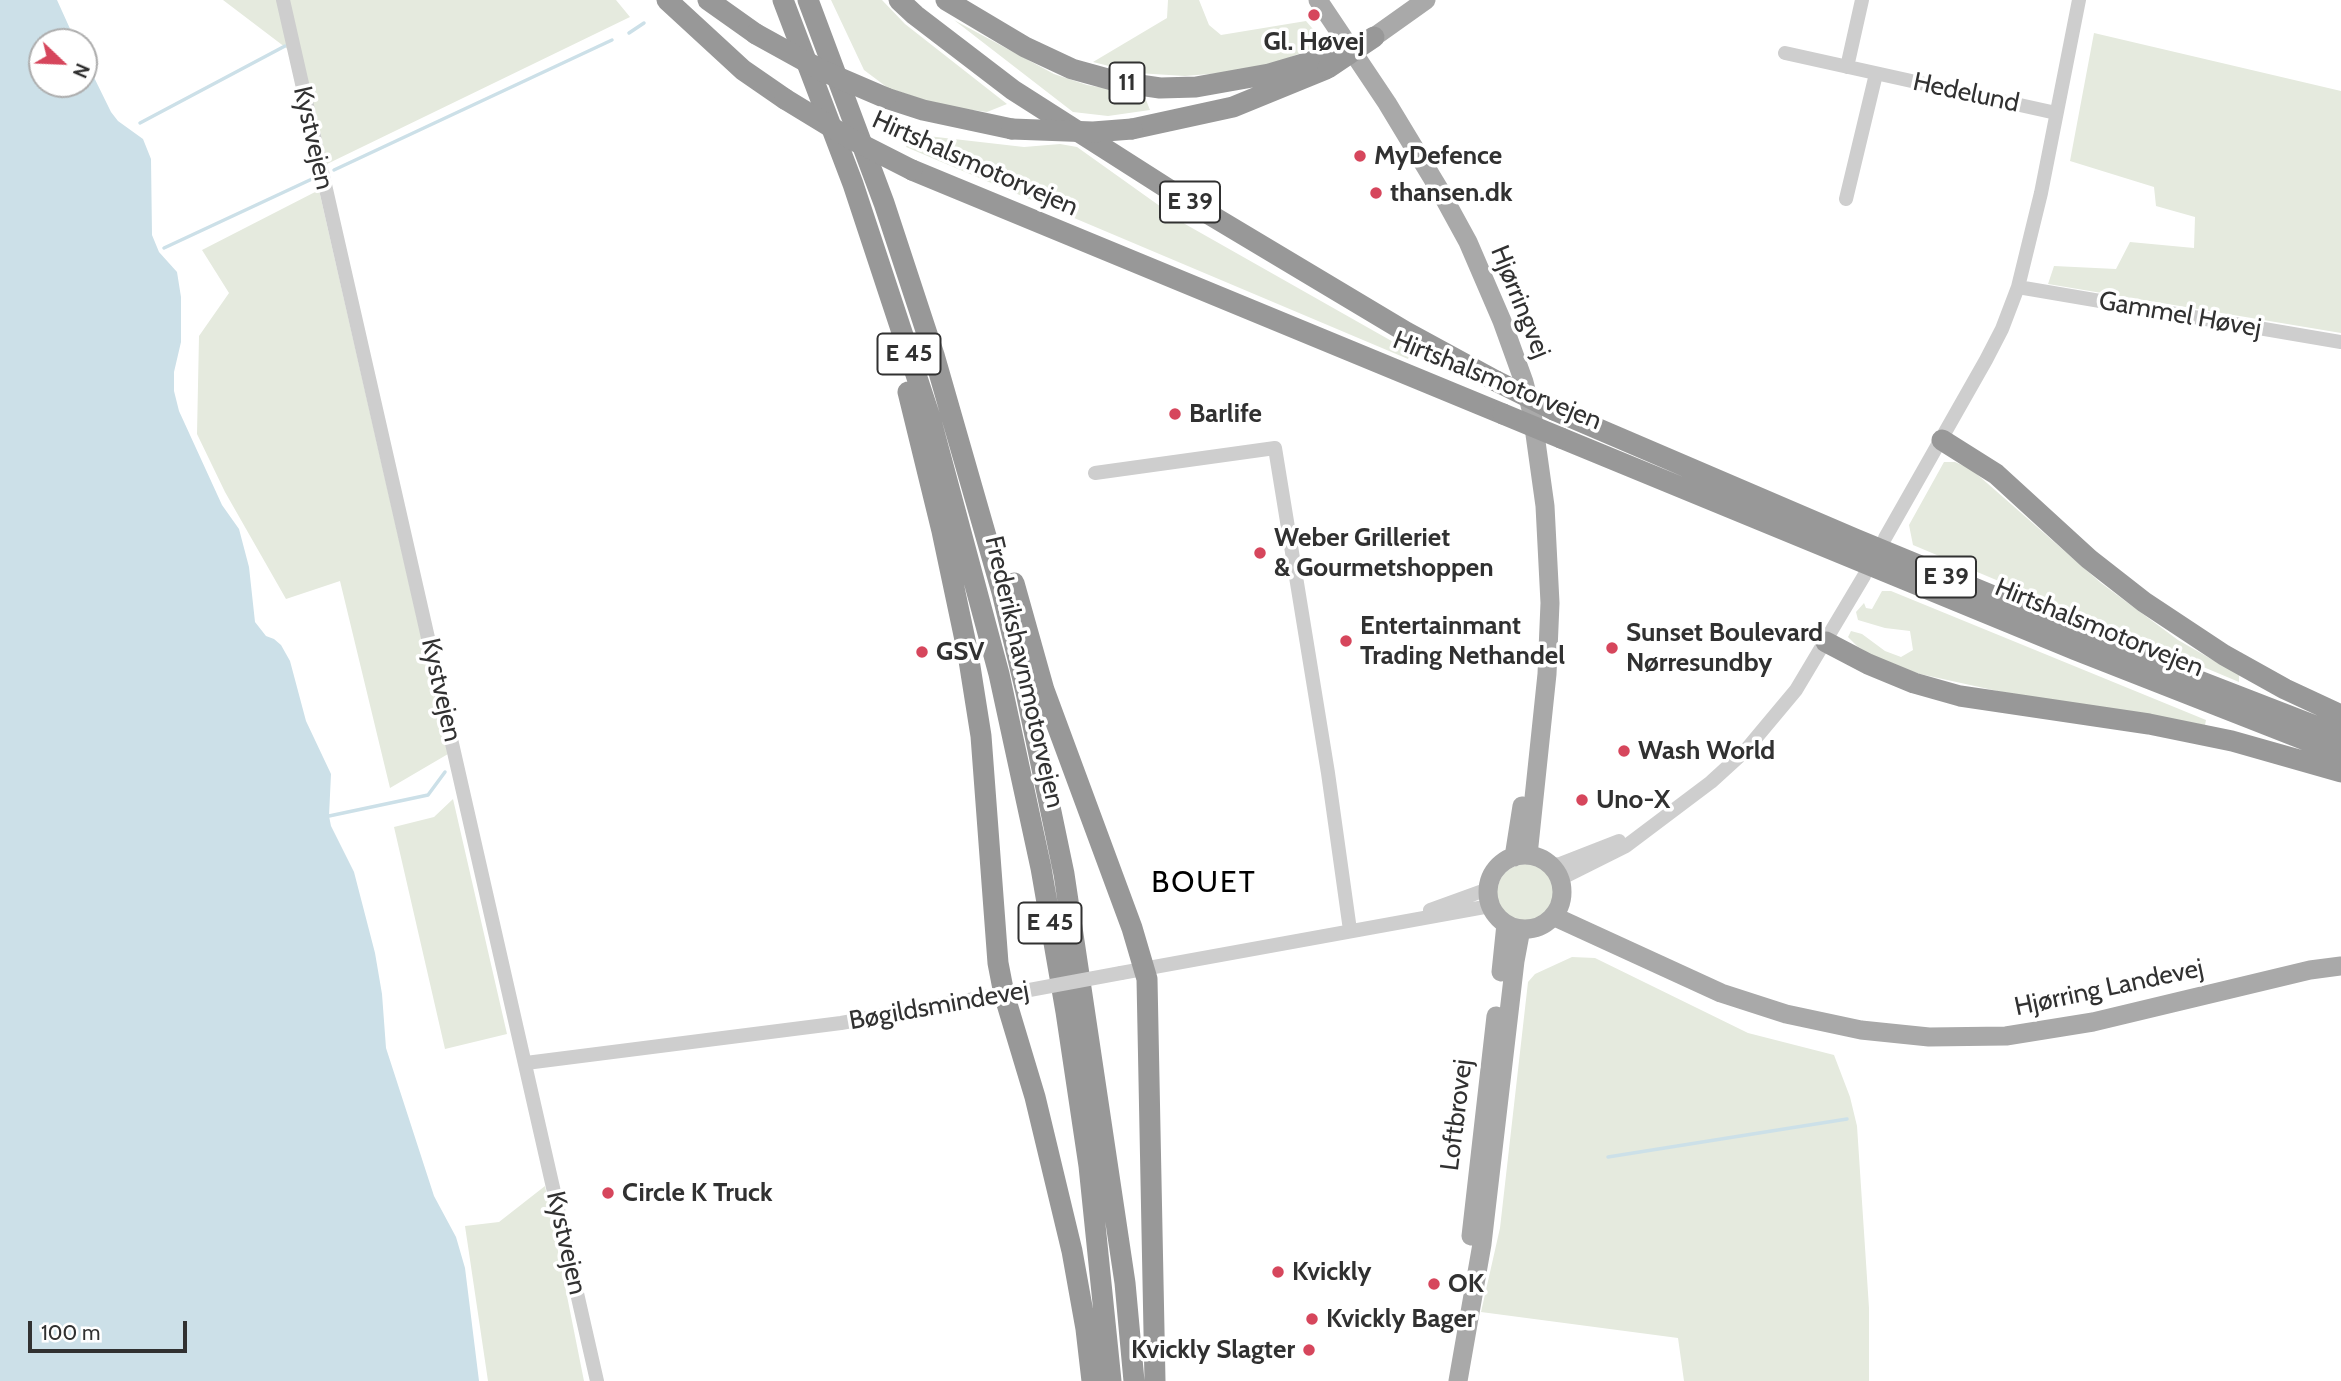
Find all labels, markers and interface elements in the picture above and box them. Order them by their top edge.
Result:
marker: Gl. Høvej [1306,7,1322,23]
place label: Gl. Høvej [1263,26,1365,58]
north arrow [28,28,98,98]
text: N [68,60,94,81]
road number: 11 [1110,62,1144,104]
street label: Hedelund [1910,67,2022,119]
street label: Kystvejen [286,83,340,193]
street label: Hirtshalsmotorvejen [867,105,1083,223]
place label: MyDefence [1374,140,1502,172]
marker: MyDefence [1352,148,1368,164]
place label: thansen.dk [1390,177,1513,209]
road number: E 39 [1160,182,1220,222]
marker: thansen.dk [1368,185,1384,201]
street label: Hjørringvej [1483,241,1557,363]
street label: Gammel Høvej [2096,285,2264,345]
street label: Hirtshalsmotorvejen [1388,325,1606,437]
road number: E 45 [878,334,940,374]
place label: Barlife [1189,398,1262,430]
marker: Barlife [1167,406,1183,422]
place label: Weber Grilleriet & Gourmetshoppen [1274,522,1494,584]
street label: Frederikshavnmotorvejen [978,533,1070,811]
marker: Weber Grilleriet & Gourmetshoppen [1252,545,1268,561]
road number: E 39 [1916,556,1976,598]
street label: Hirtshalsmotorvejen [1990,572,2208,684]
place label: Entertainmant Trading Nethandel [1360,610,1565,672]
place label: Sunset Boulevard Nørresundby [1626,617,1823,678]
marker: Entertainmant Trading Nethandel [1338,633,1354,649]
street label: Kystvejen [414,635,468,745]
place label: GSV [936,636,984,668]
marker: Sunset Boulevard Nørresundby [1604,640,1620,656]
marker: GSV [914,644,930,660]
place label: Wash World [1638,735,1775,767]
marker: Wash World [1616,743,1632,759]
place label: Uno-X [1596,784,1670,816]
marker: Uno-X [1574,792,1590,808]
district label: BOUET [1152,865,1256,901]
road number: E 45 [1018,903,1082,944]
street label: Hjørring Landevej [2012,953,2206,1023]
street label: Bøgildsmindevej [847,975,1031,1037]
street label: Loftbrovej [1435,1057,1479,1173]
place label: Circle K Truck [622,1177,773,1209]
marker: Circle K Truck [600,1185,616,1201]
street label: Kystvejen [539,1188,593,1298]
place label: Kvickly [1292,1256,1371,1288]
marker: Kvickly [1270,1264,1286,1280]
place label: OK [1448,1268,1484,1300]
marker: OK [1426,1276,1442,1292]
place label: Kvickly Bager [1326,1303,1475,1335]
scale bar [32,1308,191,1352]
marker: Kvickly Bager [1304,1311,1320,1327]
text: 100 m [41,1320,100,1345]
place label: Kvickly Slagter [1131,1334,1295,1366]
marker: Kvickly Slagter [1301,1342,1317,1358]

